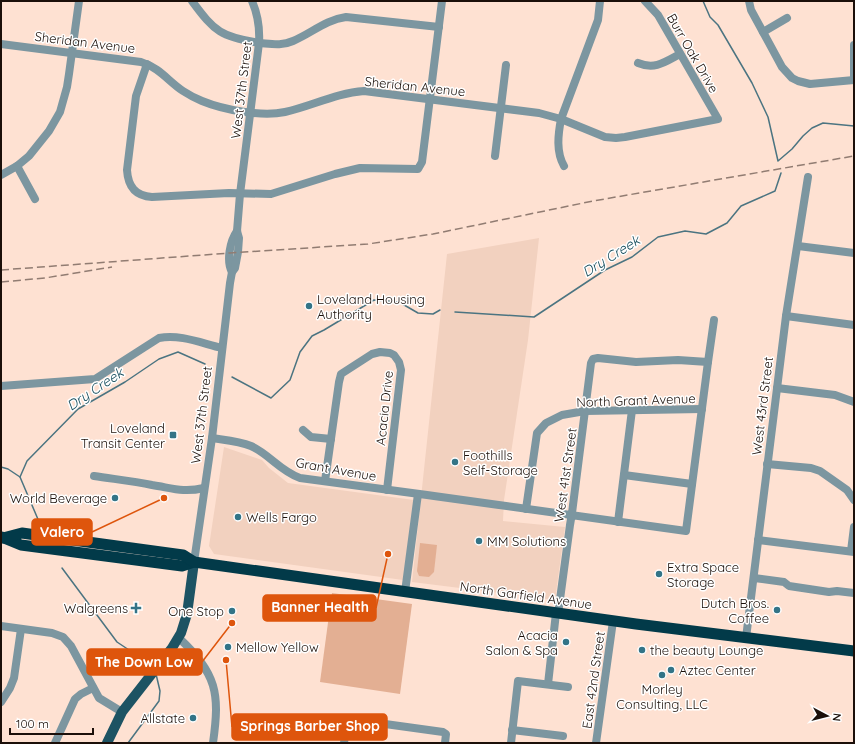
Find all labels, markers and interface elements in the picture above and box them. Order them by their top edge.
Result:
street label: Burr Oak Drive [664,10,722,96]
street label: Sheridan Avenue [34,28,136,56]
street label: West 37th Street [227,40,255,140]
street label: Sheridan Avenue [364,73,466,99]
water label: Dry Creek [579,230,645,281]
place label: Loveland Housing Authority [317,291,425,322]
marker: Loveland Housing Authority [304,301,314,311]
street label: West 43rd Street [748,356,776,456]
water label: Dry Creek [63,363,128,415]
street label: West 37th Street [187,365,215,465]
street label: Acacia Drive [372,370,396,446]
street label: North Grant Avenue [576,390,696,410]
place label: Loveland Transit Center [81,420,165,451]
street label: West 41st Street [550,427,580,523]
marker: Loveland Transit Center [168,430,178,440]
place label: Foothills Self-Storage [463,447,538,478]
street label: Grant Avenue [294,454,378,484]
marker: Foothills Self-Storage [450,457,460,467]
place label: World Beverage [10,490,107,506]
marker: World Beverage [110,493,120,503]
place label: Wells Fargo [246,509,317,525]
marker: Wells Fargo [233,512,243,522]
callout: Valero [32,519,92,545]
text: Valero [40,523,85,541]
place label: MM Solutions [487,533,566,549]
marker: MM Solutions [474,536,484,546]
place label: Extra Space Storage [667,559,739,590]
marker: Extra Space Storage [654,569,664,579]
street label: North Garfield Avenue [459,578,593,612]
callout: Banner Health [263,595,376,621]
place label: Dutch Bros. Coffee [701,595,769,626]
text: Banner Health [271,598,369,616]
place label: Walgreens [64,600,128,616]
marker: Walgreens [131,603,141,613]
place label: One Stop [168,603,224,619]
marker: Dutch Bros. Coffee [772,605,782,615]
marker: One Stop [227,606,237,616]
place label: Acacia Salon & Spa [486,627,558,658]
street label: East 42nd Street [578,630,608,730]
marker: Acacia Salon & Spa [561,637,571,647]
place label: Mellow Yellow [236,639,319,655]
marker: Mellow Yellow [223,642,233,652]
place label: the beauty Lounge [650,642,763,658]
marker: the beauty Lounge [637,645,647,655]
callout: The Down Low [87,649,202,675]
text: The Down Low [95,653,193,671]
place label: Aztec Center [679,662,756,678]
marker: Aztec Center [666,665,676,675]
marker: Morley Consulting, LLC [657,670,667,680]
place label: Morley Consulting, LLC [616,681,708,712]
north arrow [807,696,847,736]
scale bar [10,710,93,736]
place label: Allstate [141,710,185,726]
text: N [829,712,844,722]
marker: Allstate [188,713,198,723]
callout: Springs Barber Shop [232,714,387,740]
text: 100 m [16,716,49,731]
text: Springs Barber Shop [240,717,380,735]

